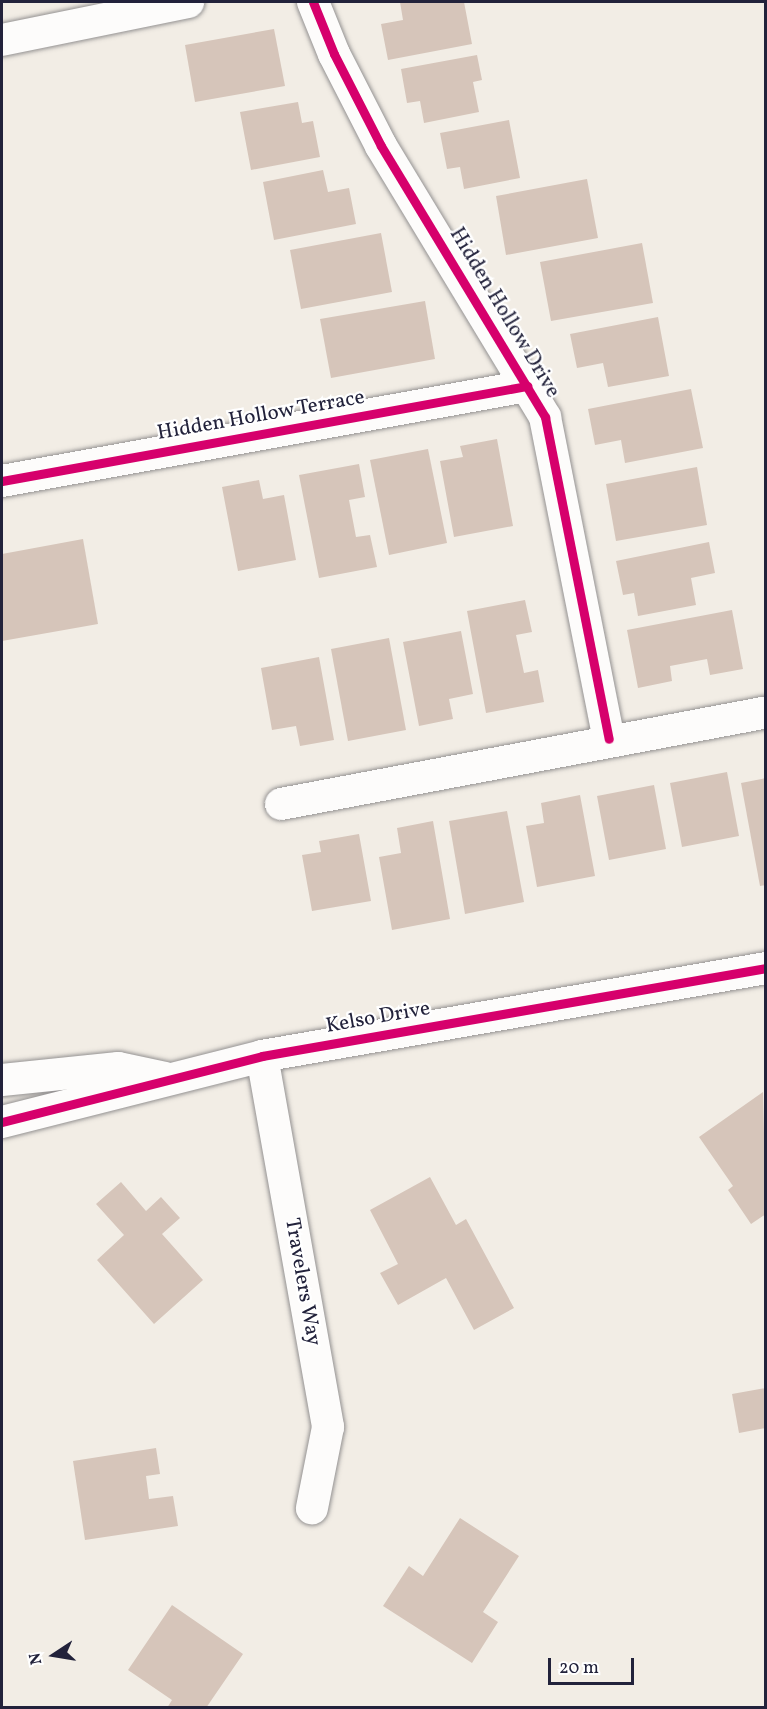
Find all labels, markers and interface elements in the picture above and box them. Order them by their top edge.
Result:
street label: Hidden Hollow Drive [443,223,565,403]
street label: Hidden Hollow Terrace [155,385,367,447]
street label: Kelso Drive [324,996,432,1040]
street label: Travelers Way [278,1216,326,1348]
north arrow [24,1625,84,1685]
scale bar [551,1646,636,1684]
text: N [24,1651,48,1667]
text: 20 m [559,1656,599,1681]

